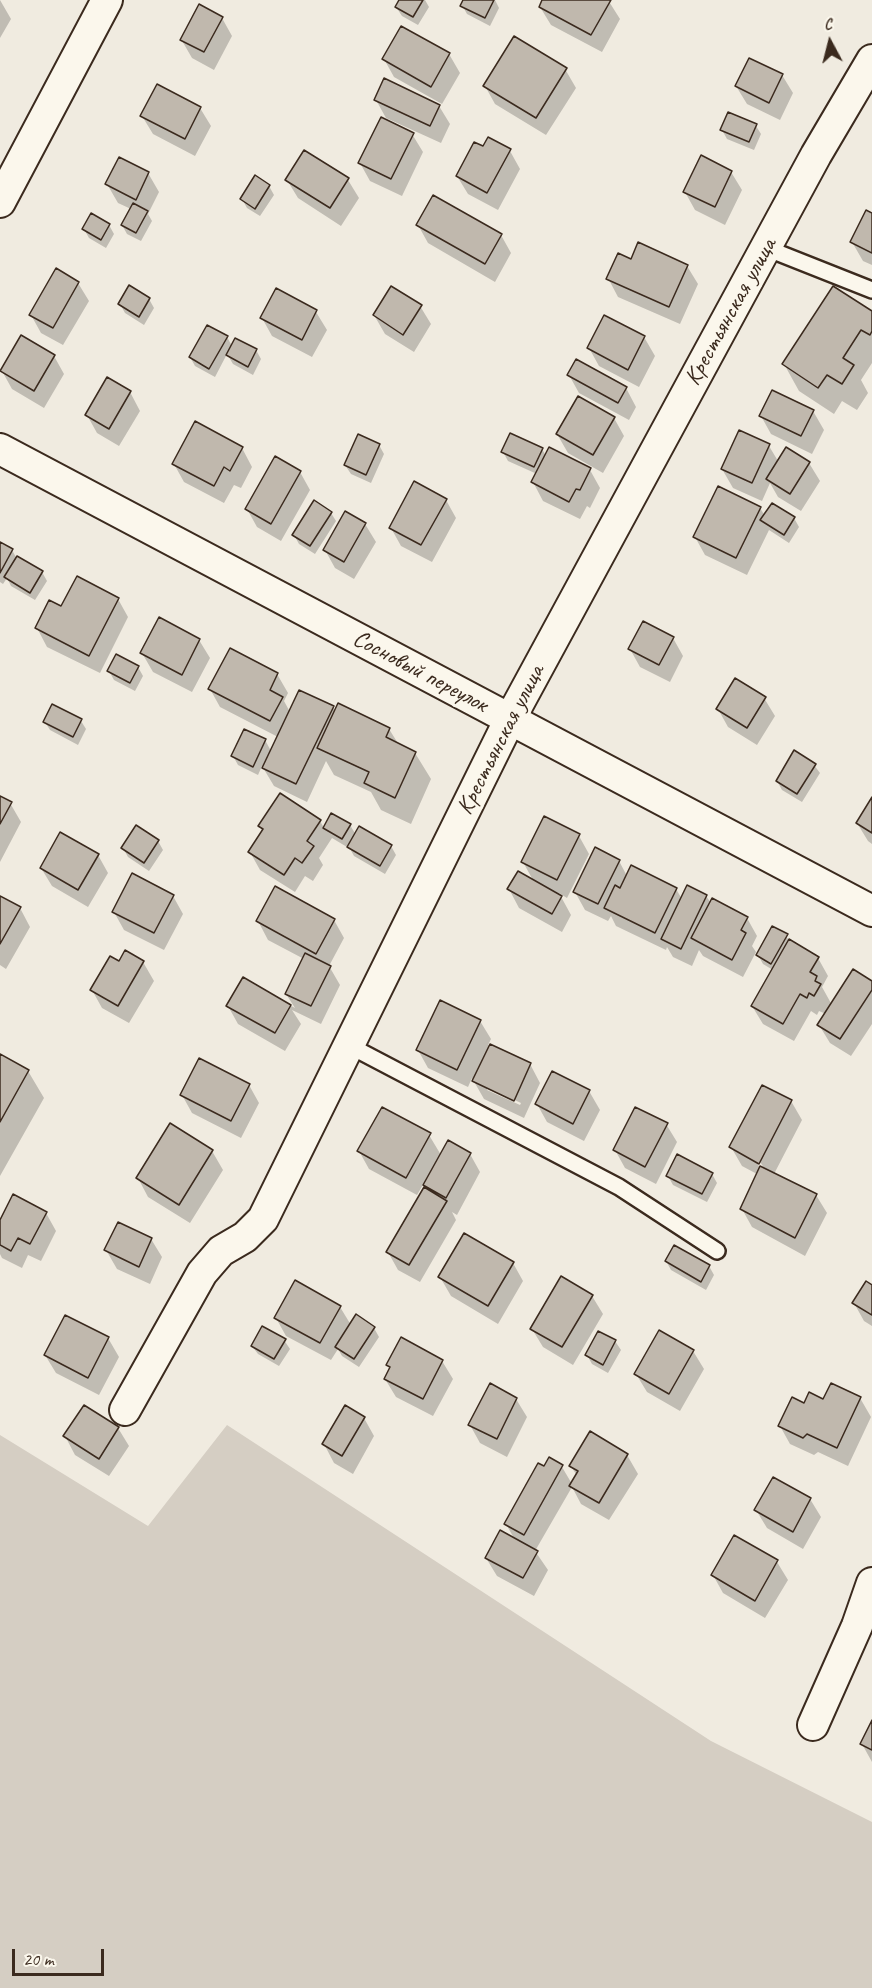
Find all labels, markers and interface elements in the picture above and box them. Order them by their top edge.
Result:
north arrow [800,12,860,72]
text: С [823,14,833,35]
street label: Крестьянская улица [679,233,783,391]
street label: Сосновый переулок [348,624,492,720]
street label: Крестьянская улица [451,660,551,820]
scale bar [15,1937,106,1975]
text: 20 m [23,1948,54,1970]

